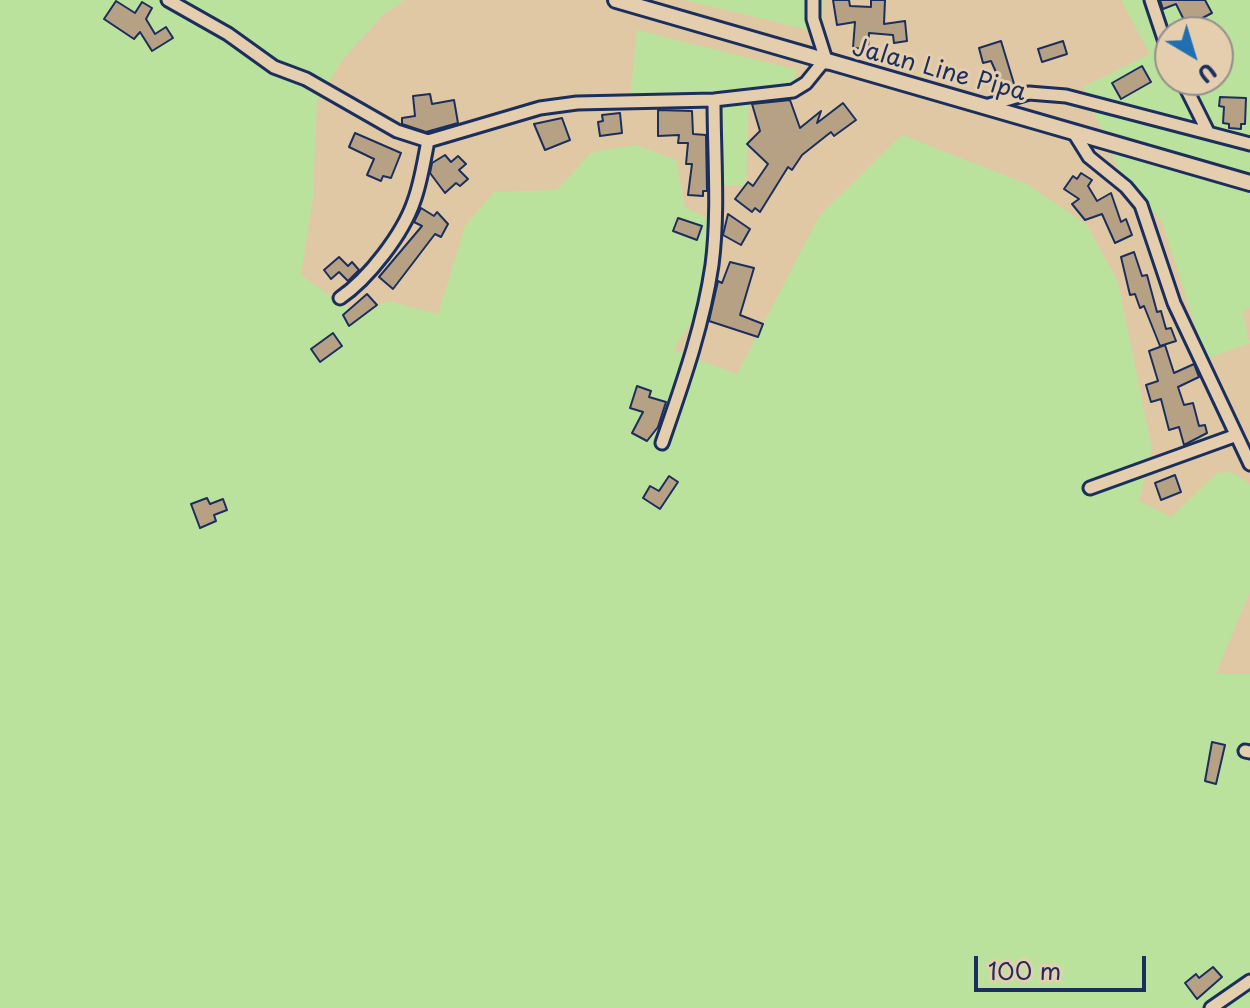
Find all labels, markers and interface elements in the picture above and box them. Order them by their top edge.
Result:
north arrow [1154,16,1234,96]
street label: Jalan Line Pipa [849,34,1029,108]
text: U [1191,56,1225,92]
scale bar [978,940,1150,990]
text: 100 m [988,952,1061,988]

